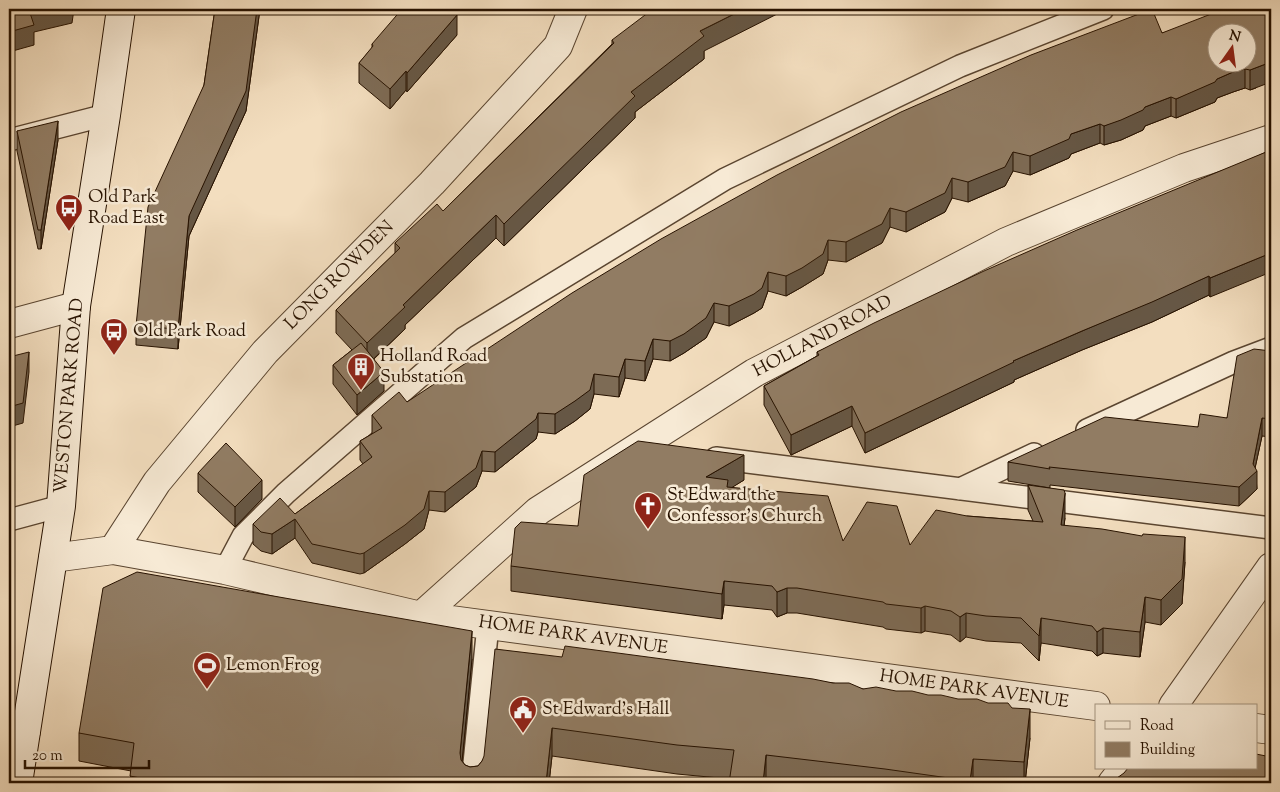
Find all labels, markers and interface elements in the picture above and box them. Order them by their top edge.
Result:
north arrow [1208,22,1258,72]
text: N [1227,26,1243,48]
place label: Old Park Road East [88,185,165,232]
bus stop icon: Old Park Road East [54,193,84,232]
street label: LONG ROWDEN [279,215,401,337]
street label: HOLLAND ROAD [749,289,897,385]
street label: WESTON PARK ROAD [49,297,91,495]
bus stop icon: Old Park Road [99,317,129,356]
place label: Old Park Road [133,319,246,345]
place label: Holland Road Substation [380,344,487,391]
building icon: Holland Road Substation [346,352,376,391]
place label: St Edward the Confessor's Church [667,483,823,530]
church icon: St Edward the Confessor's Church [633,491,663,530]
street label: HOME PARK AVENUE [477,610,669,662]
sports icon: Lemon Frog [192,651,222,690]
place label: Lemon Frog [226,653,320,679]
street label: HOME PARK AVENUE [878,664,1070,716]
public building icon: St Edward's Hall [508,695,538,734]
place label: St Edward's Hall [542,697,670,723]
legend [1095,704,1258,770]
text: Road [1140,716,1174,737]
scale bar [25,737,149,769]
text: Building [1140,740,1195,761]
text: 20 m [32,746,63,767]

